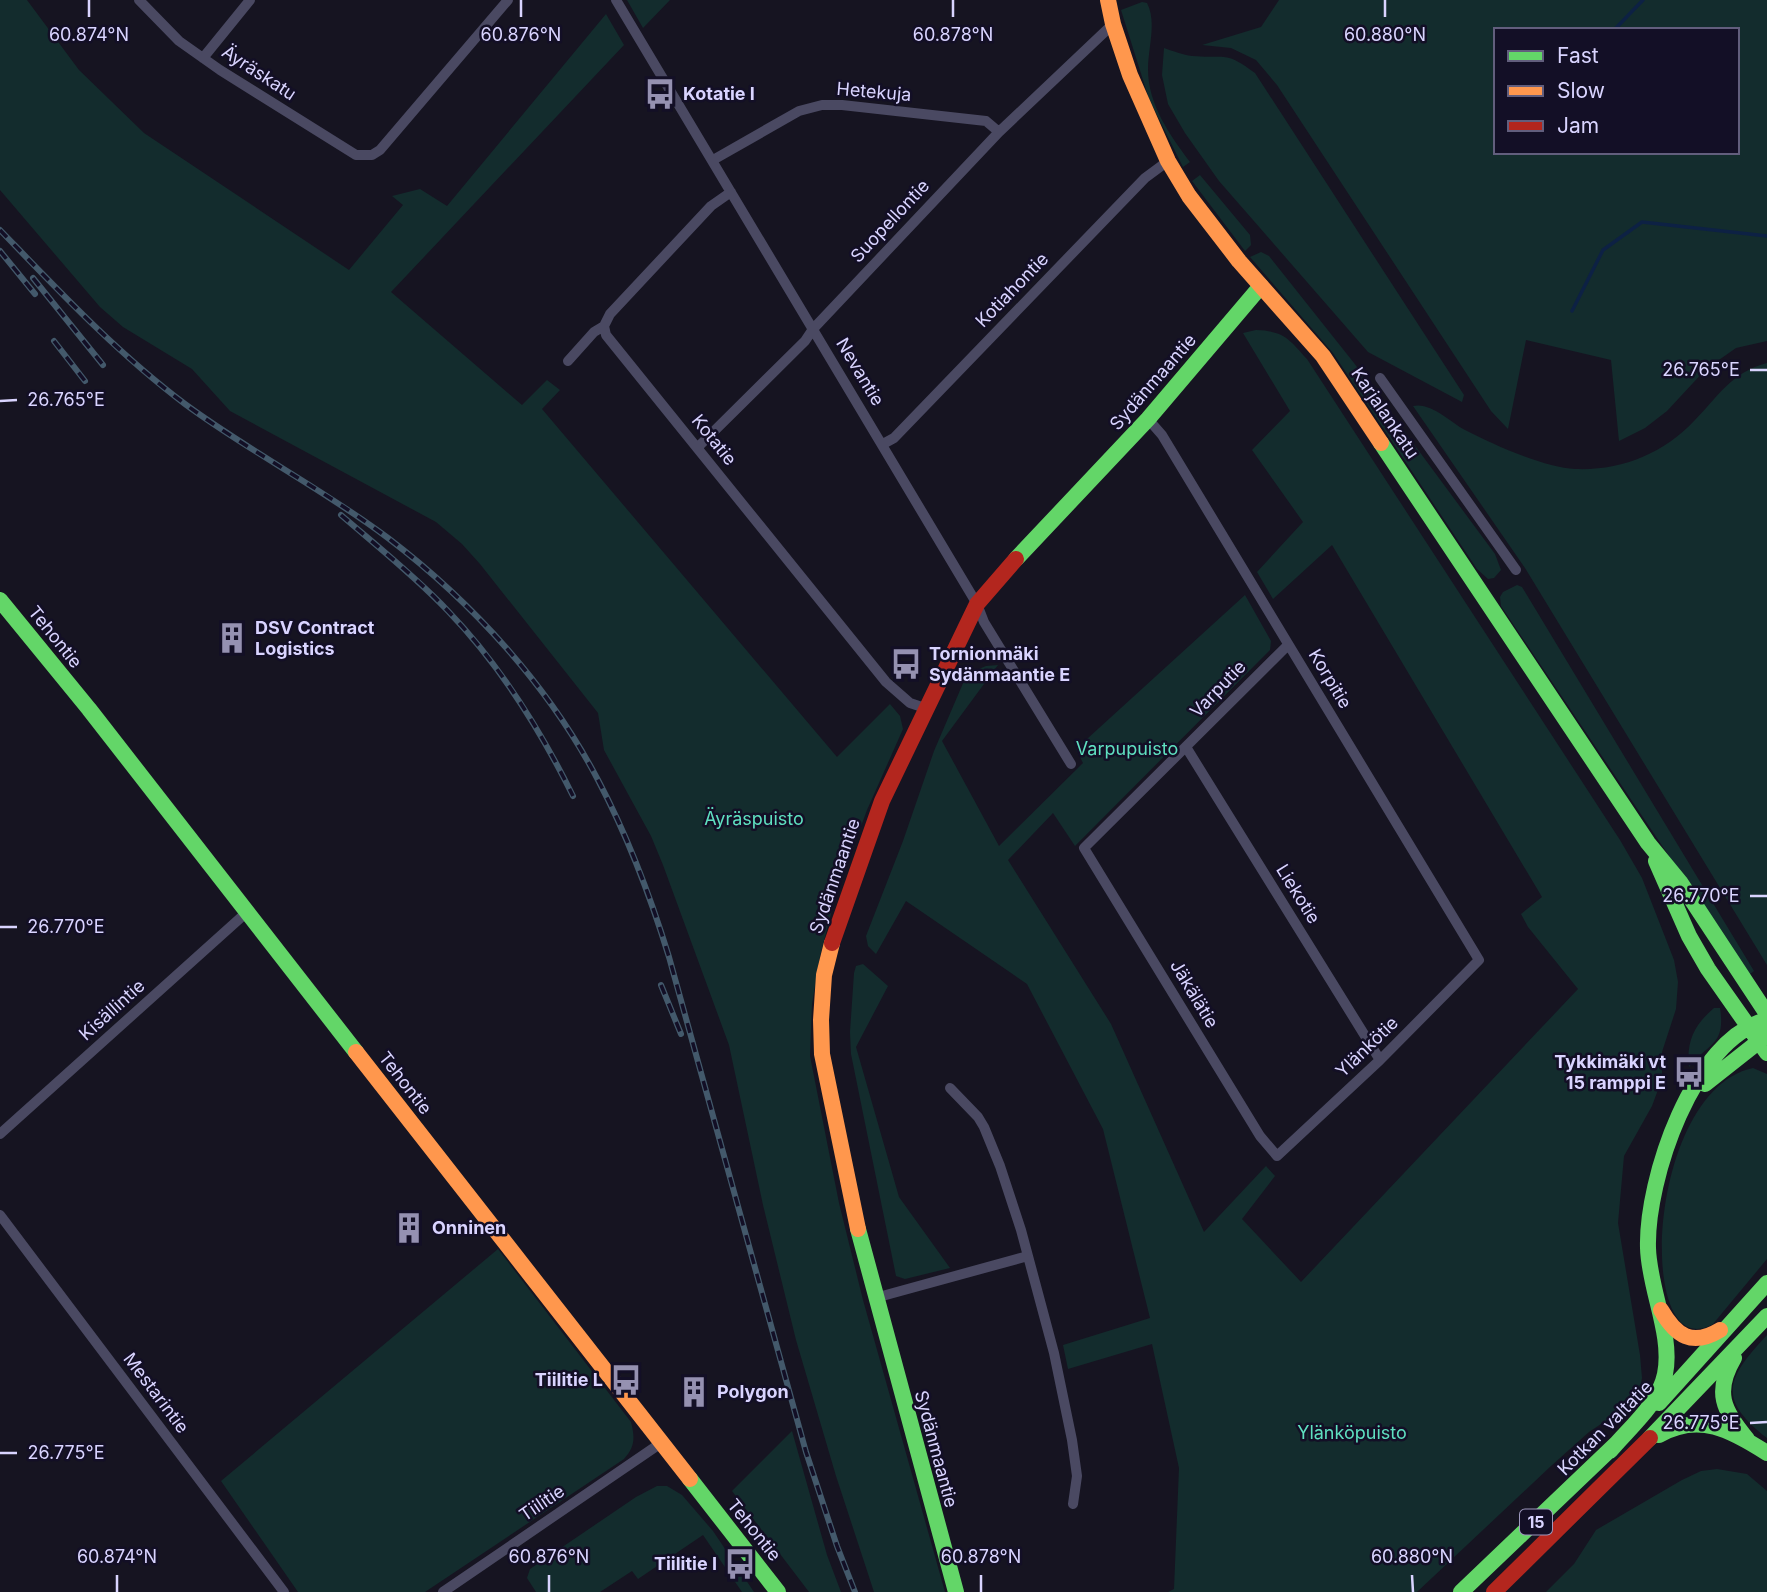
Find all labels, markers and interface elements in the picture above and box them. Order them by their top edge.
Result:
text: 60.874°N [49,24,129,45]
text: 60.876°N [481,24,561,45]
text: 60.878°N [913,24,993,45]
text: 60.880°N [1344,24,1426,45]
legend [1494,28,1739,154]
street label: Äyräskatu [218,40,301,104]
text: Fast [1557,43,1599,68]
bus stop icon: Kotatie I [643,77,677,111]
street label: Hetekuja [836,78,912,105]
text: Slow [1557,78,1605,103]
place label: Kotatie I [683,83,755,104]
text: Jam [1557,113,1599,138]
street label: Suopellontie [846,175,933,266]
street label: Kotiahontie [971,248,1052,331]
street label: Sydänmaantie [1105,329,1200,434]
street label: Nevantie [832,334,889,409]
text: 26.765°E [1662,359,1740,380]
street label: Karjalankatu [1347,363,1424,462]
text: 26.765°E [27,389,105,410]
street label: Kotatie [688,410,741,469]
street label: Tehontie [24,602,87,672]
place label: DSV Contract Logistics [255,617,375,659]
building icon: DSV Contract Logistics [215,621,249,655]
place label: Tornionmäki Sydänmaantie E [929,643,1070,685]
street label: Korpitie [1305,645,1356,712]
bus stop icon: Tornionmäki Sydänmaantie E [889,647,923,681]
street label: Varputie [1185,656,1250,722]
park label: Varpupuisto [1076,738,1178,759]
park label: Äyräspuisto [704,807,804,829]
street label: Sydänmaantie [805,815,864,936]
street label: Liekotie [1272,860,1325,927]
text: 26.770°E [1662,885,1740,906]
text: 26.770°E [27,916,105,937]
street label: Jäkälätie [1166,956,1223,1032]
street label: Kisällintie [75,975,149,1044]
street label: Ylänkötie [1331,1012,1402,1081]
street label: Tehontie [374,1047,436,1118]
place label: Tykkimäki vt 15 ramppi E [1554,1051,1666,1093]
bus stop icon: Tykkimäki vt 15 ramppi E [1672,1055,1706,1089]
building icon: Onninen [392,1211,426,1245]
place label: Onninen [432,1217,506,1238]
street label: Mestarintie [119,1348,193,1437]
bus stop icon: Tiilitie L [609,1363,643,1397]
place label: Tiilitie L [535,1369,603,1390]
building icon: Polygon [677,1375,711,1409]
street label: Kotkan valtatie [1553,1376,1656,1479]
place label: Polygon [717,1381,789,1402]
street label: Sydänmaantie [911,1388,962,1510]
text: 26.775°E [1663,1412,1739,1433]
park label: Ylänköpuisto [1297,1422,1407,1443]
text: 26.775°E [28,1442,104,1463]
street label: Tiilitie [515,1480,568,1525]
street label: Tehontie [723,1495,786,1565]
road number: 15 [1520,1510,1552,1534]
text: 60.874°N [77,1546,157,1567]
text: 60.876°N [509,1546,589,1567]
text: 60.878°N [941,1546,1021,1567]
text: 60.880°N [1371,1546,1453,1567]
bus stop icon: Tiilitie I [723,1547,757,1581]
place label: Tiilitie I [654,1553,717,1574]

